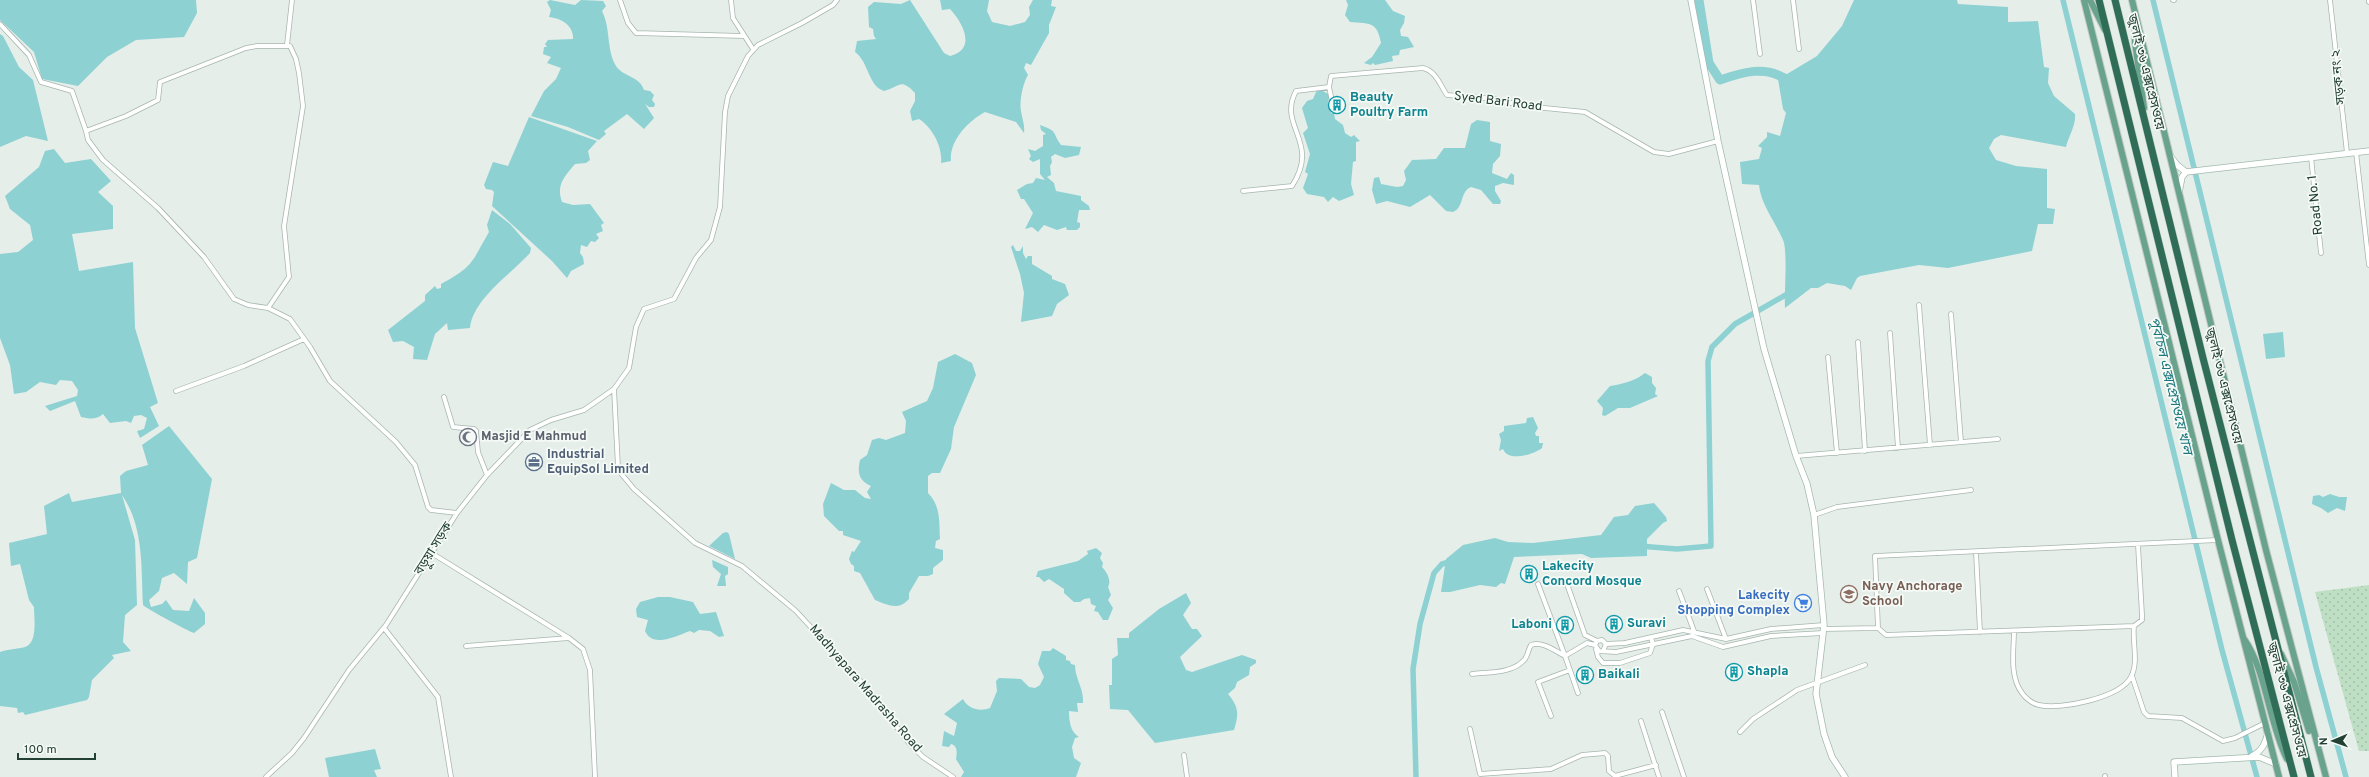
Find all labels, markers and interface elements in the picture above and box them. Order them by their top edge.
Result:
street label: জুলাই ৩৬ এক্সপ্রেসওয়ে [2123,11,2168,132]
street label: সড়ক নং ২ [2328,48,2350,106]
street label: Syed Bari Road [1453,89,1543,115]
place label: Beauty Poultry Farm [1350,90,1428,121]
building icon: Beauty Poultry Farm [1327,95,1347,115]
street label: Road No. 1 [2305,174,2327,236]
water label: পূর্বাচল এক্সপ্রেসওয়ে খাল [2145,315,2197,459]
street label: জুলাই ৩৬ এক্সপ্রেসওয়ে [2201,325,2246,446]
mosque icon: Masjid E Mahmud [458,427,478,447]
place label: Masjid E Mahmud [481,429,587,445]
place label: Industrial EquipSol Limited [547,447,649,478]
office icon: Industrial EquipSol Limited [524,452,544,472]
street label: বড়ুয়া সড়ক [411,519,458,580]
place label: Lakecity Concord Mosque [1542,559,1642,590]
building icon: Lakecity Concord Mosque [1519,564,1539,584]
place label: Navy Anchorage School [1862,579,1963,610]
school or university icon: Navy Anchorage School [1839,584,1859,604]
place label: Lakecity Shopping Complex [1677,588,1791,619]
supermarket icon: Lakecity Shopping Complex [1793,593,1813,613]
building icon: Suravi [1604,614,1624,634]
building icon: Laboni [1555,615,1575,635]
place label: Suravi [1627,616,1666,632]
place label: Laboni [1511,617,1552,633]
street label: Madhyapara Madrasha Road [805,622,925,756]
street label: জুলাই ৩৬ এক্সপ্রেসওয়ে [2263,639,2310,760]
building icon: Shapla [1724,662,1744,682]
place label: Shapla [1747,664,1789,680]
building icon: Baikali [1575,665,1595,685]
place label: Baikali [1598,667,1640,683]
north arrow [2313,721,2353,761]
scale bar [18,735,95,761]
text: N [2317,737,2331,746]
text: 100 m [24,742,57,758]

